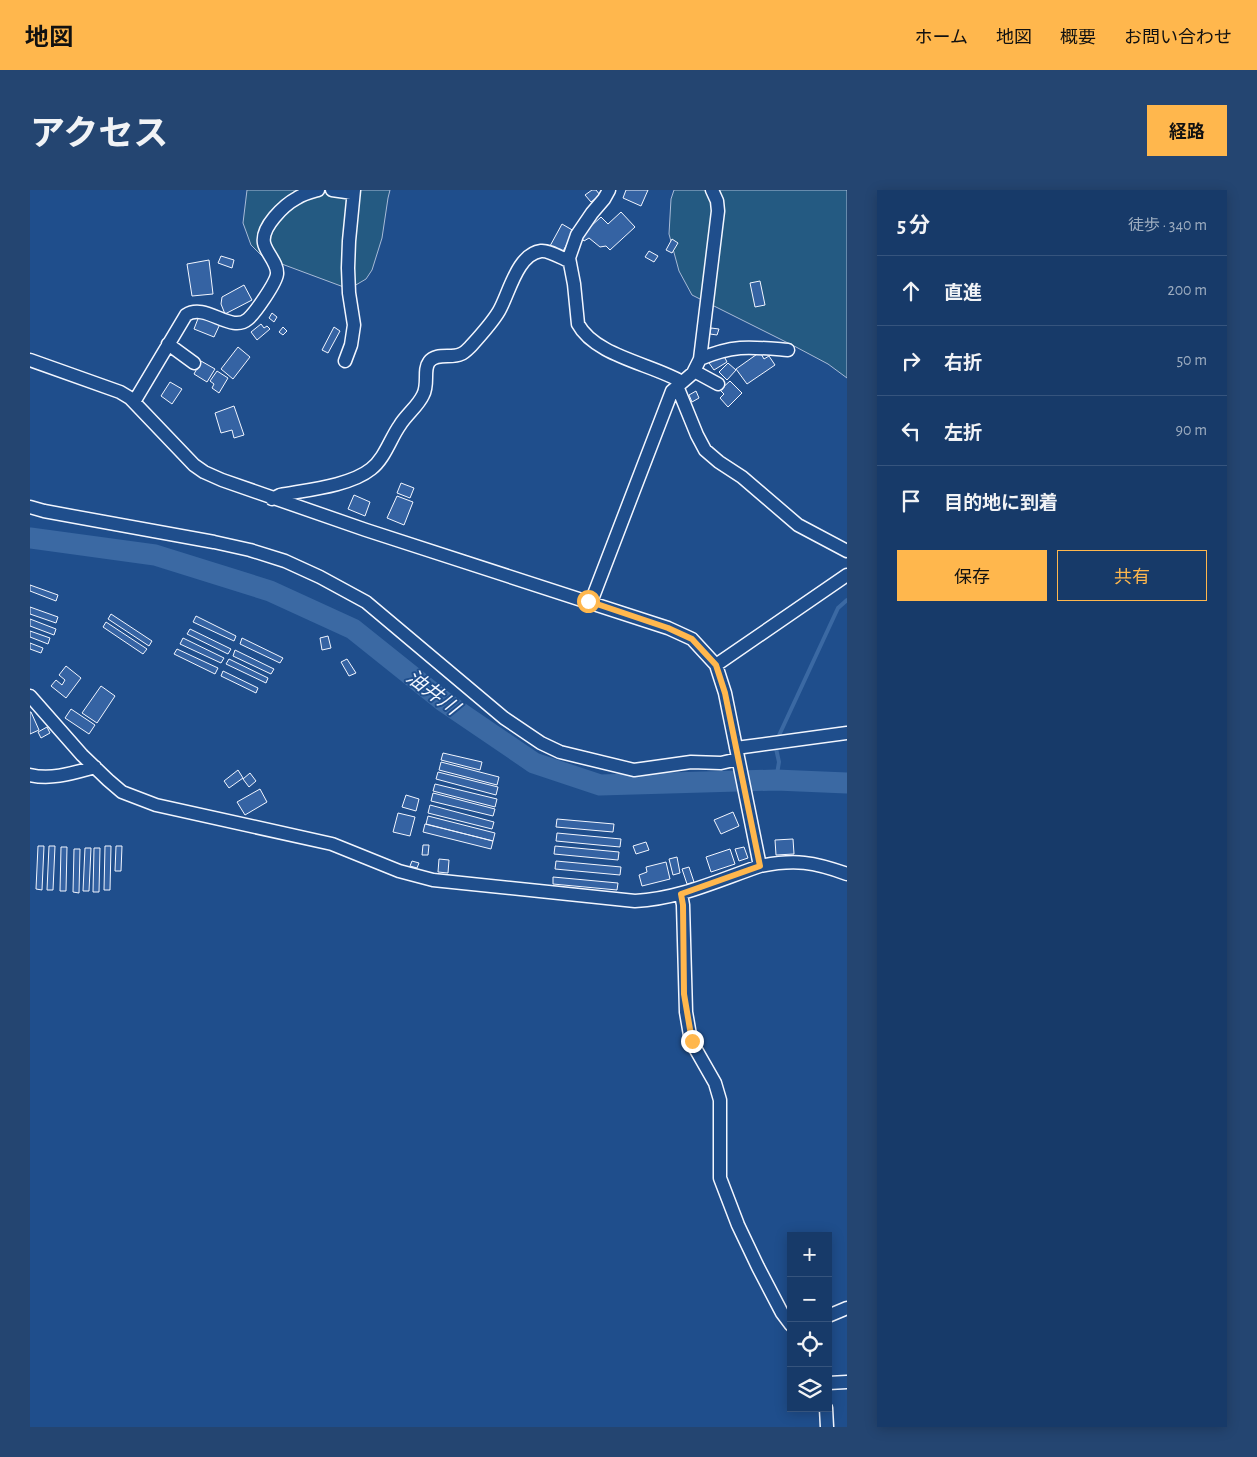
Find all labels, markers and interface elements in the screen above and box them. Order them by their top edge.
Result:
text: 地図 [25,26,73,50]
text: ホーム [915,29,968,47]
text: 地図 [996,29,1032,47]
text: 概要 [1060,29,1096,47]
text: お問い合わせ [1124,29,1232,47]
button: 経路 [1147,105,1227,156]
text: アクセス [30,117,168,152]
text: 5 分 [897,215,930,236]
text: 徒歩 · 340 m [1128,217,1207,233]
icon: ahead [897,277,925,305]
text: 200 m [1167,282,1207,298]
text: 直進 [944,284,982,303]
icon: right [897,347,925,375]
text: 50 m [1176,352,1207,368]
text: 右折 [944,354,982,373]
icon: left [897,417,925,445]
text: 90 m [1176,422,1207,438]
text: 左折 [944,424,982,443]
icon: arrive [897,487,925,515]
text: 目的地に到着 [944,494,1058,513]
button: 保存 [897,550,1047,601]
button: 共有 [1057,550,1207,601]
route start [577,590,600,613]
water label: 油井川 [402,666,465,720]
route end [681,1030,704,1053]
map controls [787,1232,832,1412]
button: + [787,1232,832,1277]
button: − [787,1277,832,1322]
button: locate [787,1322,832,1367]
button: layers [787,1367,832,1412]

